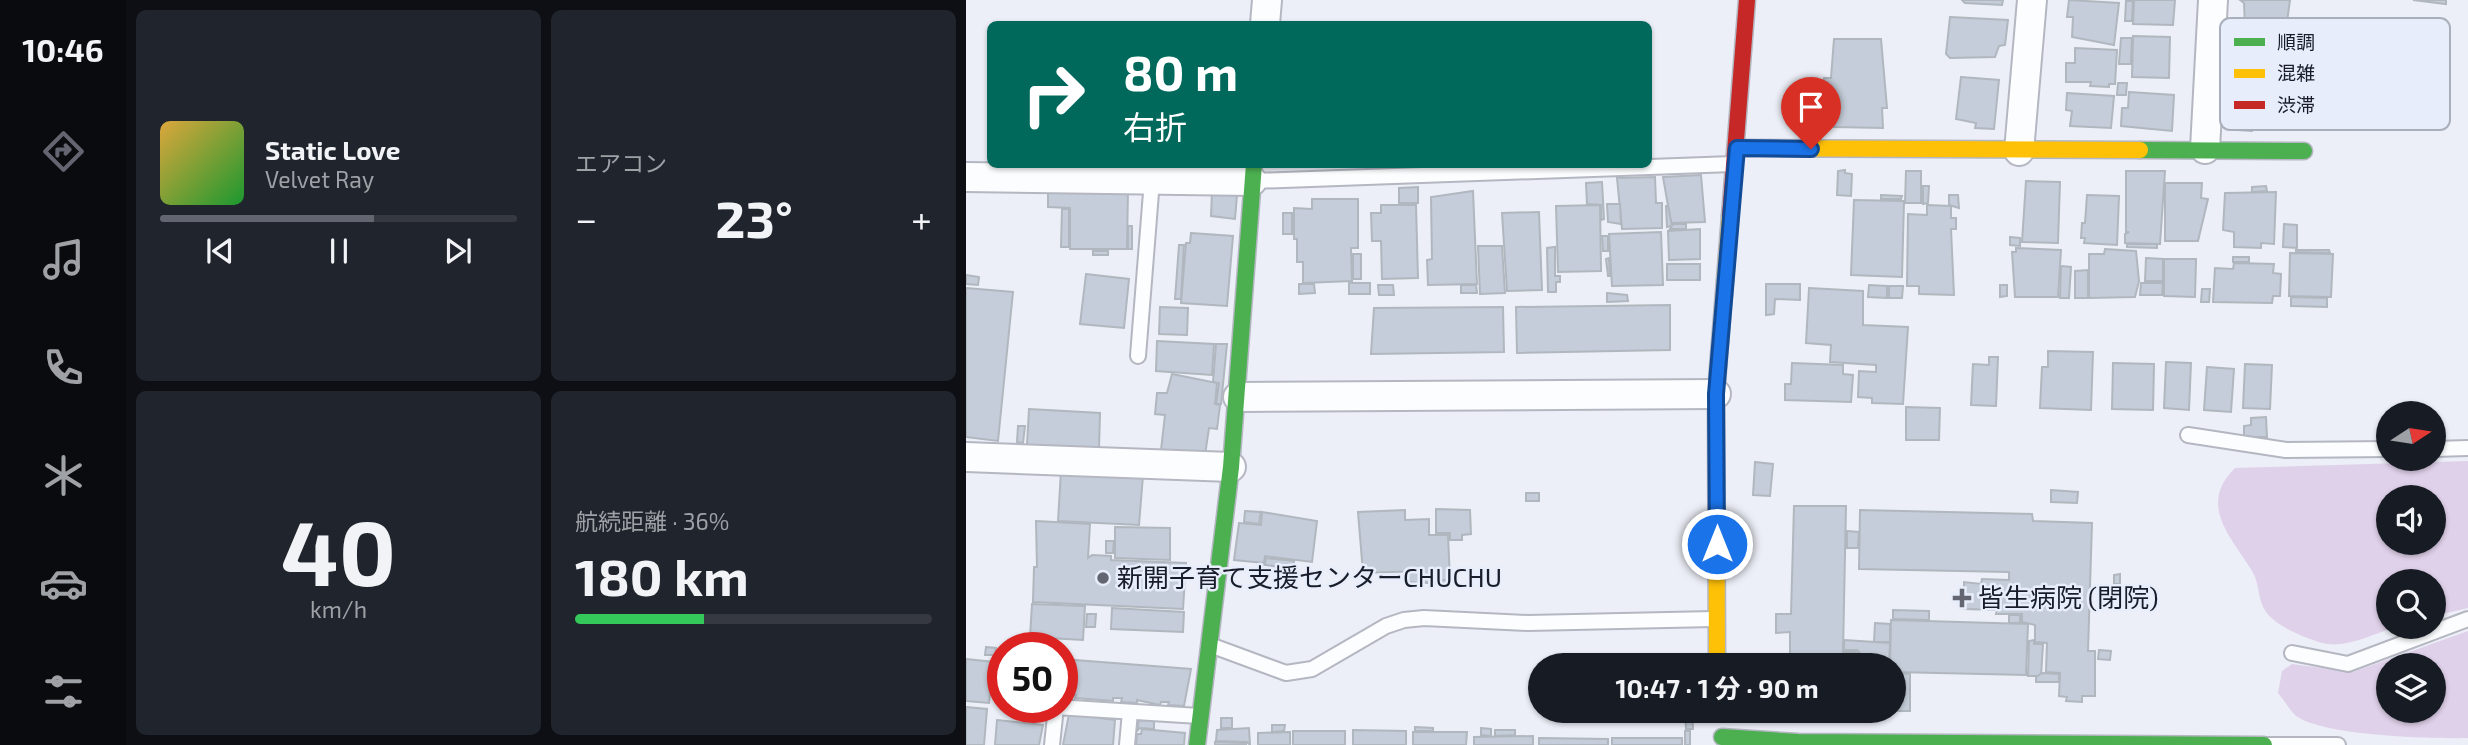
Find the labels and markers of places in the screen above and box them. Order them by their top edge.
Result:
pin [1781,77,1841,149]
place label: 新開子育て支援センターCHUCHU [1117,561,1502,592]
marker: 新開子育て支援センターCHUCHU [1095,570,1111,586]
place label: 皆生病院 (閉院) [1978,581,2158,612]
marker: 皆生病院 (閉院) [1952,588,1972,608]

